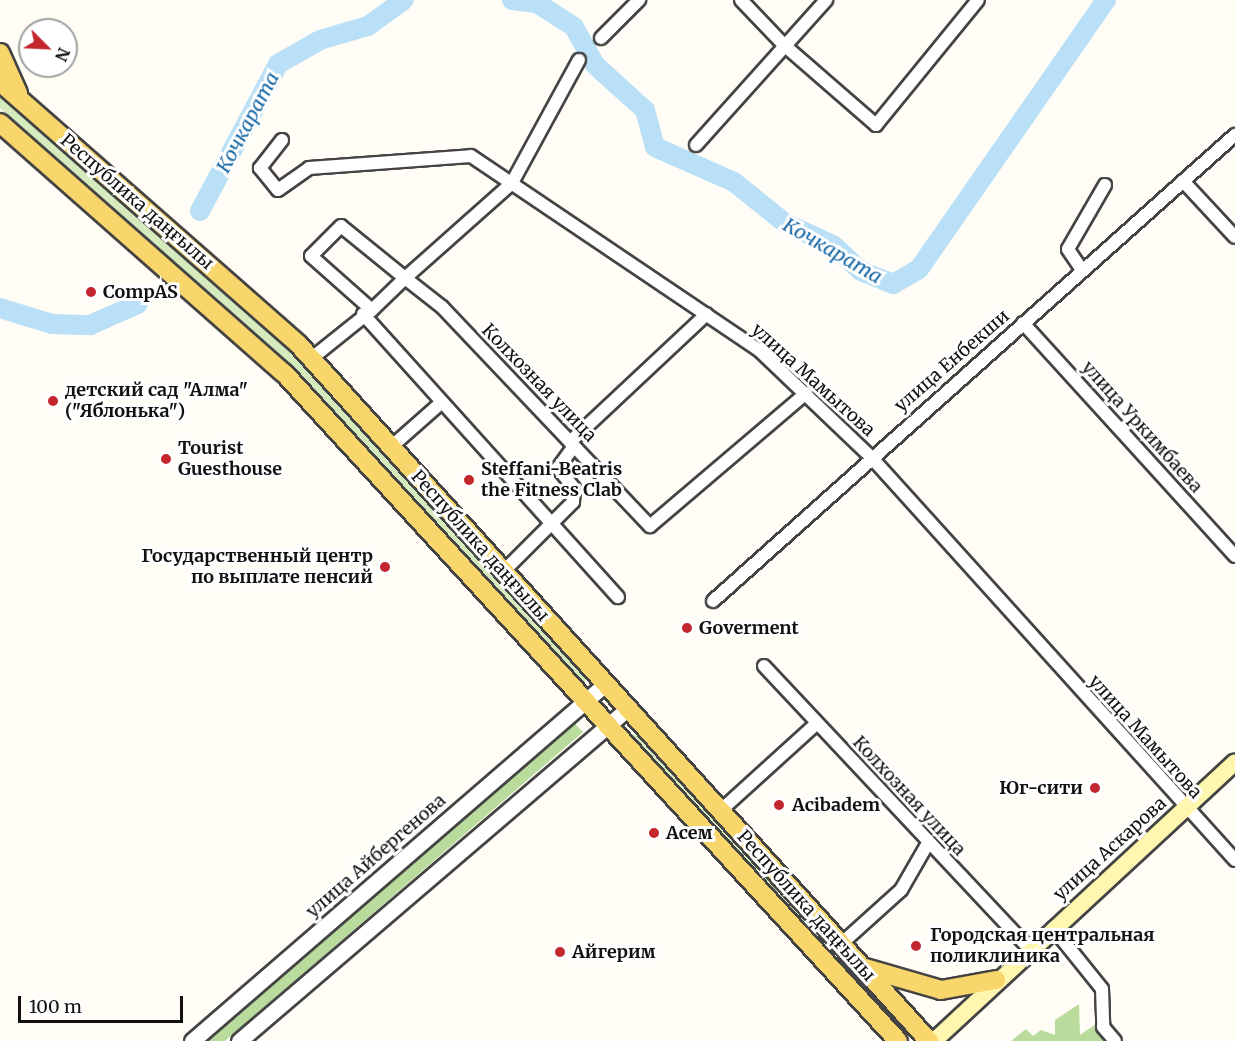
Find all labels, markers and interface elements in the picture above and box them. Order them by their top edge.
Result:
north arrow [18,18,78,78]
text: N [51,45,74,64]
water label: Кочкарата [210,67,284,177]
street label: Республика даңғылы [56,130,218,274]
water label: Кочкарата [779,212,887,288]
place label: CompAS [103,281,178,303]
marker: CompAS [84,285,98,299]
street label: улица Енбекши [890,305,1014,417]
street label: улица Мамытова [747,319,879,441]
street label: Колхозная улица [477,320,601,446]
street label: улица Уркимбаева [1077,357,1207,497]
place label: детский сад "Алма" ("Яблонька") [65,380,248,422]
marker: детский сад "Алма" ("Яблонька") [46,394,60,408]
place label: Tourist Guesthouse [178,438,282,480]
marker: Tourist Guesthouse [159,452,173,466]
place label: Steffani-Beatris the Fitness Clab [481,459,622,502]
street label: Республика даңғылы [406,466,554,626]
marker: Steffani-Beatris the Fitness Clab [462,473,476,487]
place label: Государственный центр по выплате пенсий [141,546,373,588]
marker: Государственный центр по выплате пенсий [378,560,392,574]
place label: Goverment [699,617,799,639]
marker: Goverment [680,621,694,635]
street label: улица Мамытова [1084,671,1206,803]
street label: Колхозная улица [848,732,970,860]
place label: Юг-сити [999,777,1083,799]
marker: Юг-сити [1088,781,1102,795]
street label: улица Айбергенова [302,790,450,922]
street label: улица Аскарова [1049,793,1171,905]
place label: Acibadem [792,794,880,816]
marker: Acibadem [770,796,788,814]
place label: Асем [666,822,713,844]
marker: Асем [647,826,661,840]
street label: Республика даңғылы [732,826,880,986]
place label: Городская центральная поликлиника [930,925,1155,968]
marker: Городская центральная поликлиника [907,937,925,955]
place label: Айгерим [572,941,656,963]
marker: Айгерим [553,945,567,959]
scale bar [21,984,186,1022]
text: 100 m [29,995,82,1018]

